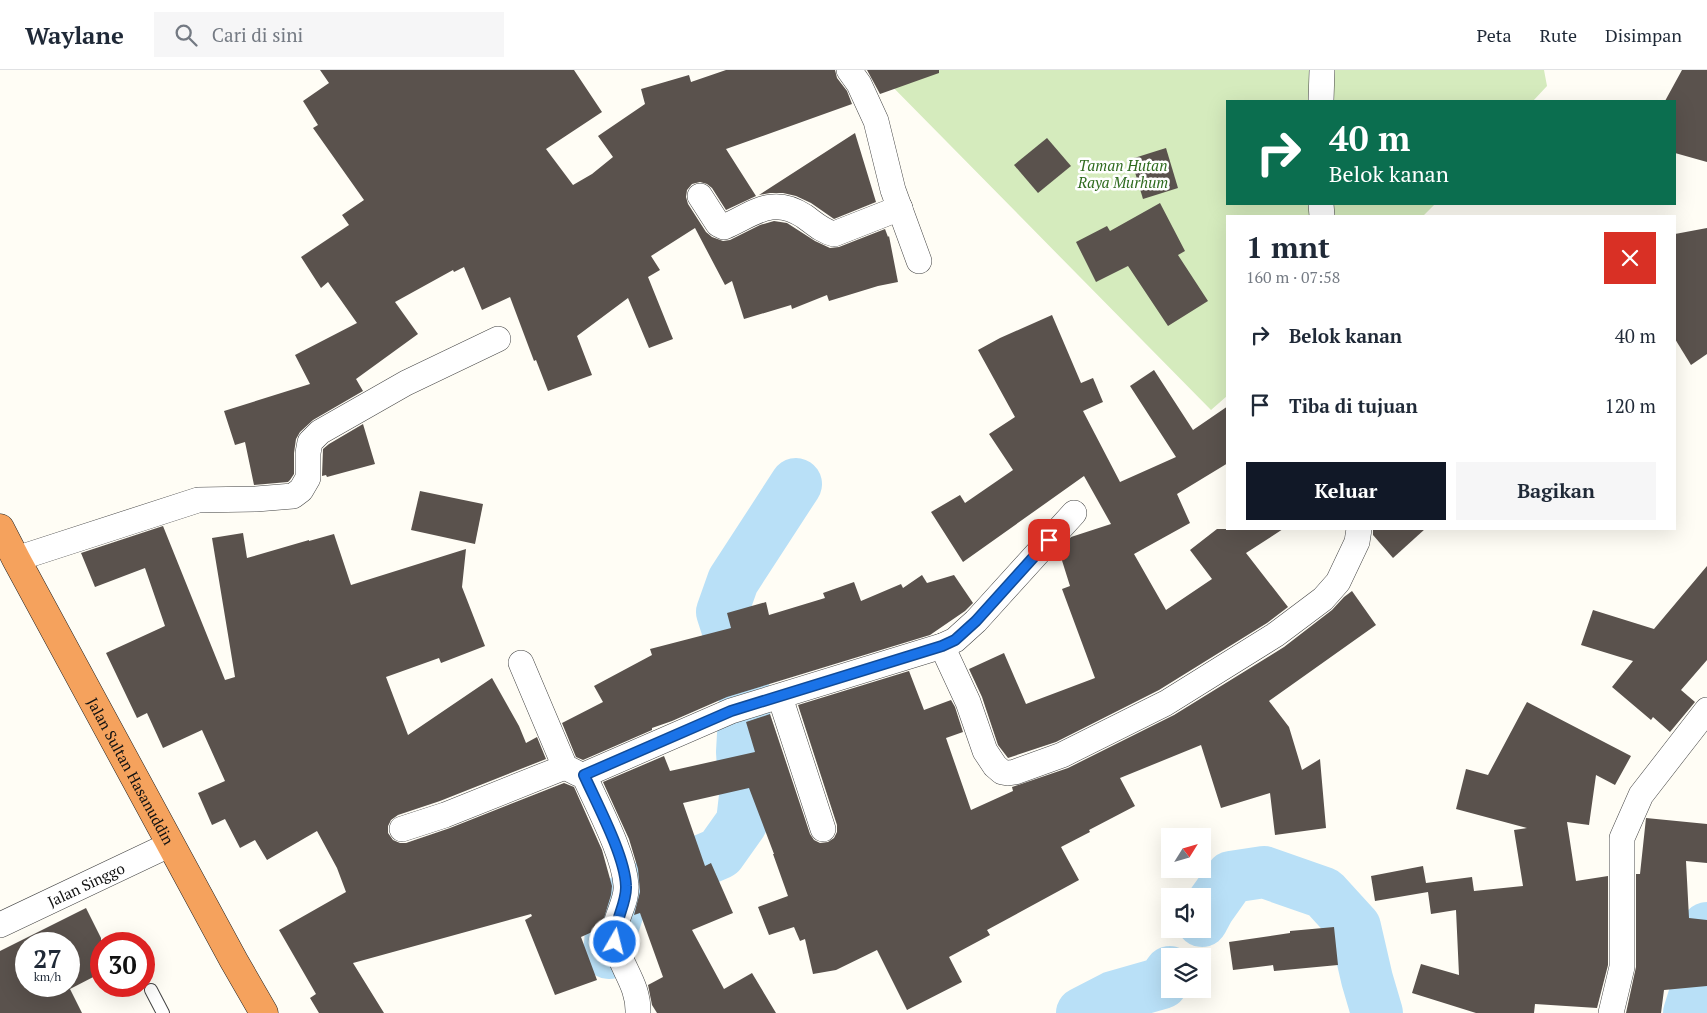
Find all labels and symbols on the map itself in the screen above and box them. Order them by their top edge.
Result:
park label: Taman Hutan Raya Murhum [1077,155,1168,192]
pin [1028,519,1070,561]
street label: Jalan Sultan Hasanuddin [83,694,179,848]
north arrow [1161,828,1211,878]
street label: Jalan Singgo [44,858,128,911]
position arrow [588,915,640,967]
speed limit sign: 30 [90,932,155,997]

